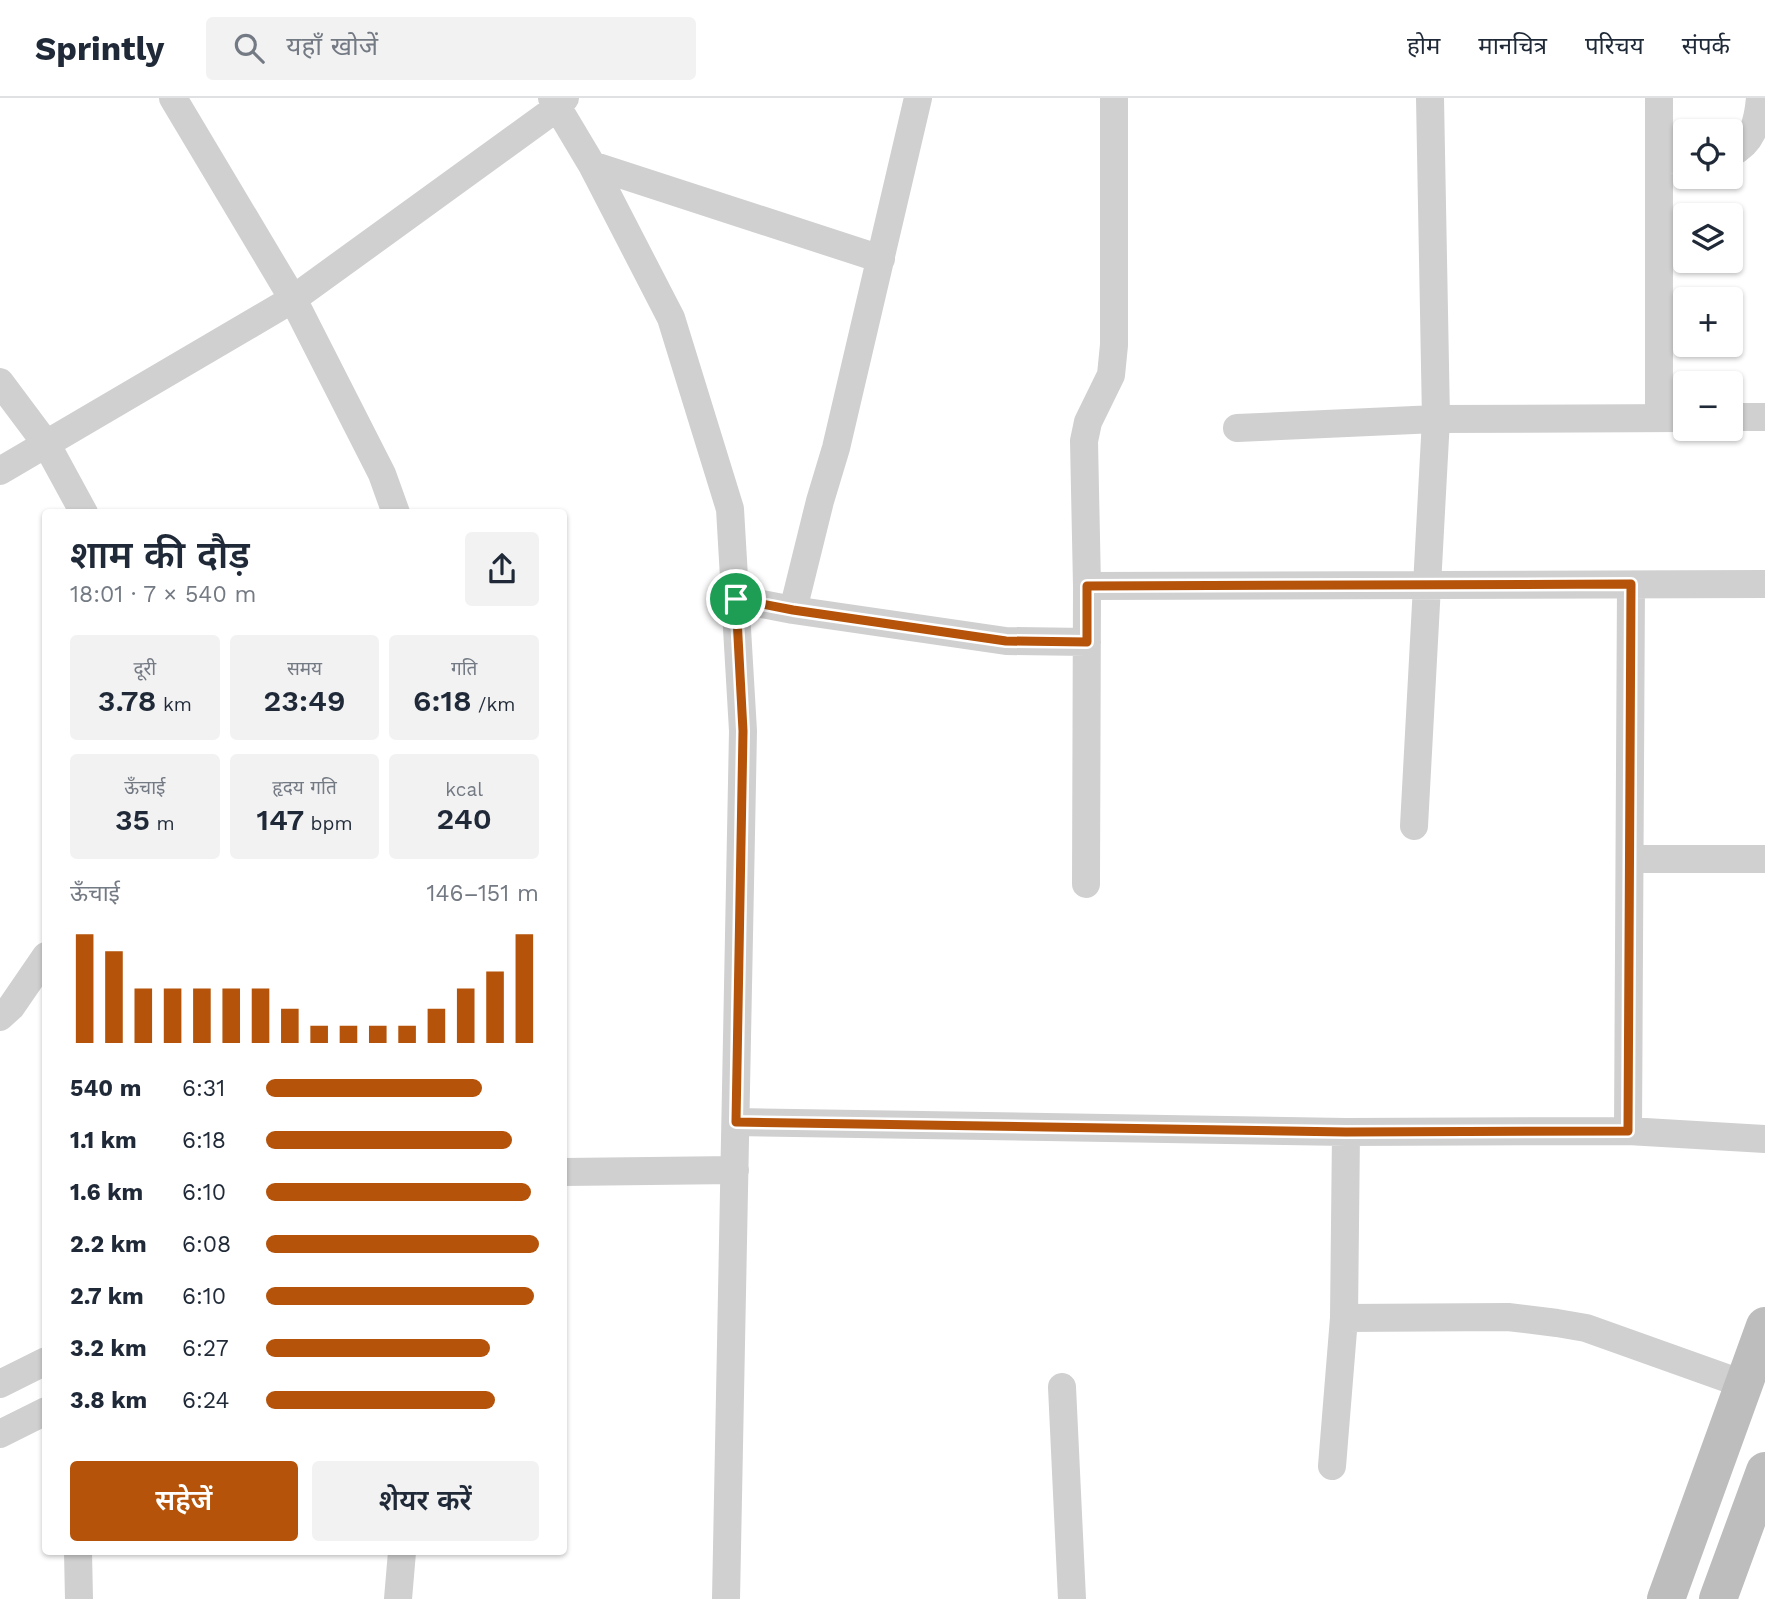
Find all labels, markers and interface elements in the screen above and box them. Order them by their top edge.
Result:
search box [206,17,696,80]
text: Sprintly [35,29,164,68]
icon: search [230,29,268,67]
text: यहाँ खोजें [286,31,378,61]
text: होम [1407,32,1440,60]
text: मानचित्र [1478,32,1547,60]
text: परिचय [1585,32,1644,60]
text: संपर्क [1682,32,1730,60]
map controls [1673,119,1743,441]
button: locate [1673,119,1743,189]
button: layers [1673,203,1743,273]
button: + [1673,287,1743,357]
button: − [1673,371,1743,441]
button: share [465,532,539,606]
text: शाम की दौड़ [70,533,250,577]
pin [706,569,766,629]
icon: arrive [717,580,755,618]
text: 18:01 · 7 × 540 m [70,581,256,608]
text: दूरी [133,657,156,680]
text: समय [287,657,322,680]
text: गति [451,657,477,680]
text: 3.78 [98,683,157,718]
text: 23:49 [264,683,345,718]
text: 6:18 [413,683,472,718]
text: km [157,693,192,716]
text: /km [472,693,515,716]
text: ऊँचाई [124,776,165,799]
text: हृदय गति [272,776,337,799]
text: kcal [445,778,483,801]
text: 240 [437,801,492,836]
text: 35 [115,802,150,837]
text: 147 [256,802,304,837]
text: m [150,812,175,835]
text: bpm [304,812,353,835]
text: ऊँचाई [70,880,120,907]
text: 146–151 m [427,880,539,907]
text: 540 m [70,1075,141,1102]
text: 6:31 [182,1075,225,1102]
text: 1.1 km [70,1127,137,1154]
text: 6:18 [182,1127,226,1154]
text: 1.6 km [70,1179,143,1206]
text: 6:10 [182,1179,226,1206]
text: 2.2 km [70,1231,147,1258]
text: 6:08 [182,1231,231,1258]
text: 2.7 km [70,1283,144,1310]
text: 6:10 [182,1283,226,1310]
text: 3.2 km [70,1335,147,1362]
text: 6:27 [182,1335,229,1362]
text: 3.8 km [70,1387,147,1414]
text: 6:24 [182,1387,230,1414]
button: सहेजें [70,1461,298,1541]
button: शेयर करें [312,1461,539,1541]

